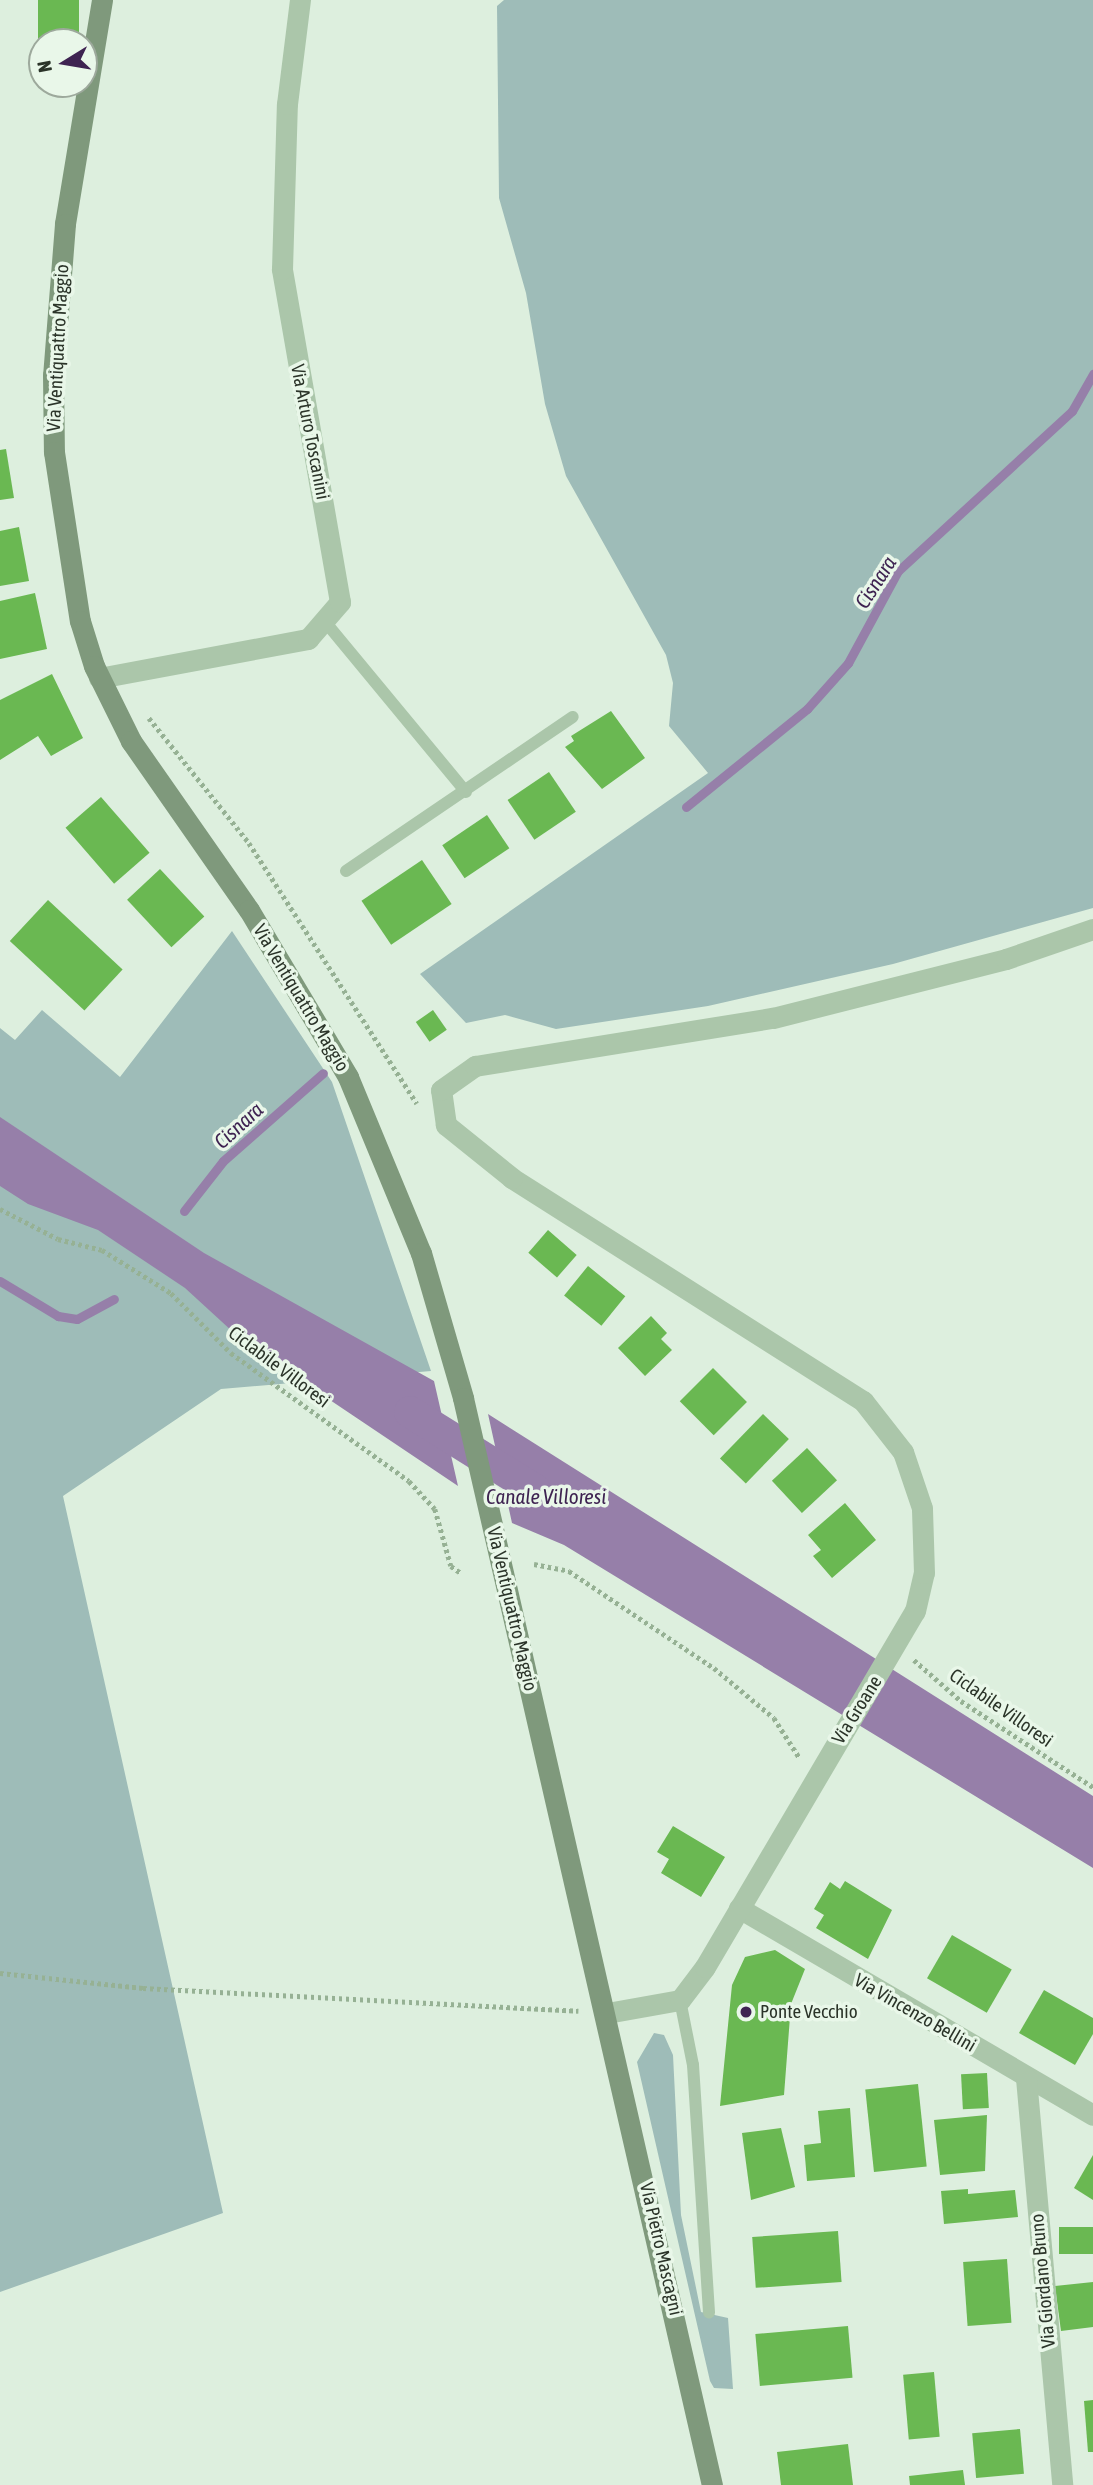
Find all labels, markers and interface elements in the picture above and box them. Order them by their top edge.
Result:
north arrow [28,28,98,98]
text: N [32,59,56,74]
street label: Via Ventiquattro Maggio [42,264,74,432]
street label: Via Arturo Toscanini [286,362,334,502]
water label: Cisnara [849,551,901,613]
street label: Via Ventiquattro Maggio [248,920,354,1076]
water label: Cisnara [208,1097,268,1153]
street label: Ciclabile Villoresi [224,1321,334,1413]
water label: Canale Villoresi [486,1483,606,1509]
street label: Via Ventiquattro Maggio [482,1525,542,1693]
street label: Ciclabile Villoresi [945,1664,1057,1752]
street label: Via Groane [827,1672,887,1748]
street label: Via Vincenzo Bellini [850,1969,980,2057]
place label: Ponte Vecchio [760,2001,858,2023]
marker: Ponte Vecchio [738,2004,754,2020]
street label: Via Pietro Mascagni [635,2180,687,2318]
street label: Via Giordano Bruno [1026,2213,1060,2349]

